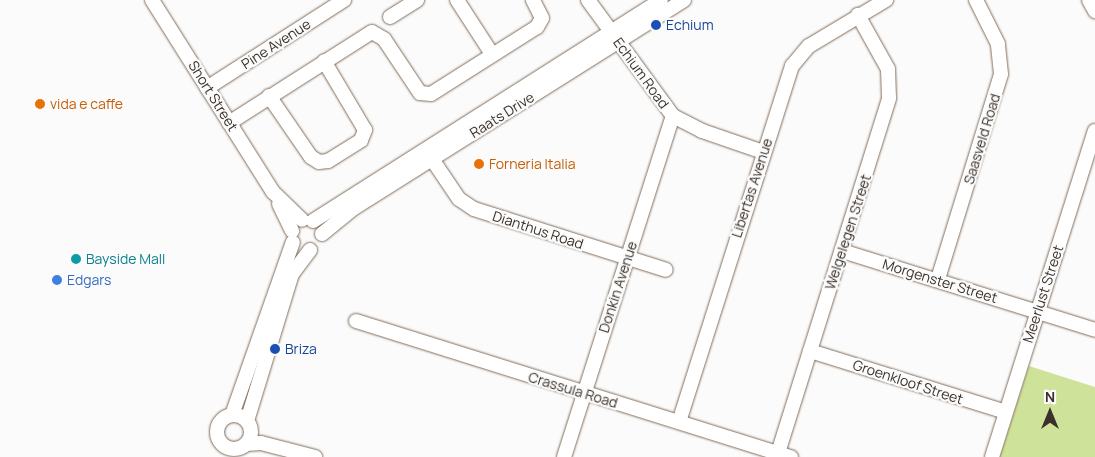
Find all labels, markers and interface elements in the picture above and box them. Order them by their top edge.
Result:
street label: Pine Avenue [238,15,314,73]
place label: Echium [666,17,714,33]
marker: Echium [650,19,662,31]
street label: Echium Road [610,34,672,112]
street label: Short Street [185,58,241,134]
street label: Raats Drive [467,89,537,141]
street label: Saasveld Road [960,92,1004,186]
place label: vida e caffe [50,96,123,112]
marker: vida e caffe [34,98,46,110]
street label: Libertas Avenue [728,136,776,240]
place label: Forneria Italia [489,156,575,172]
marker: Forneria Italia [473,158,485,170]
street label: Welgelegen Street [821,172,875,292]
street label: Dianthus Road [491,207,585,253]
street label: Donkin Avenue [595,239,641,335]
street label: Meerlust Street [1019,243,1067,345]
place label: Bayside Mall [86,251,165,267]
marker: Bayside Mall [70,253,82,265]
street label: Morgenster Street [881,256,999,306]
place label: Edgars [67,272,111,288]
marker: Edgars [51,274,63,286]
place label: Briza [285,341,317,357]
marker: Briza [269,343,281,355]
street label: Groenkloof Street [851,356,965,408]
street label: Crassula Road [526,368,620,412]
north arrow [1025,387,1075,437]
text: N [1045,387,1055,406]

